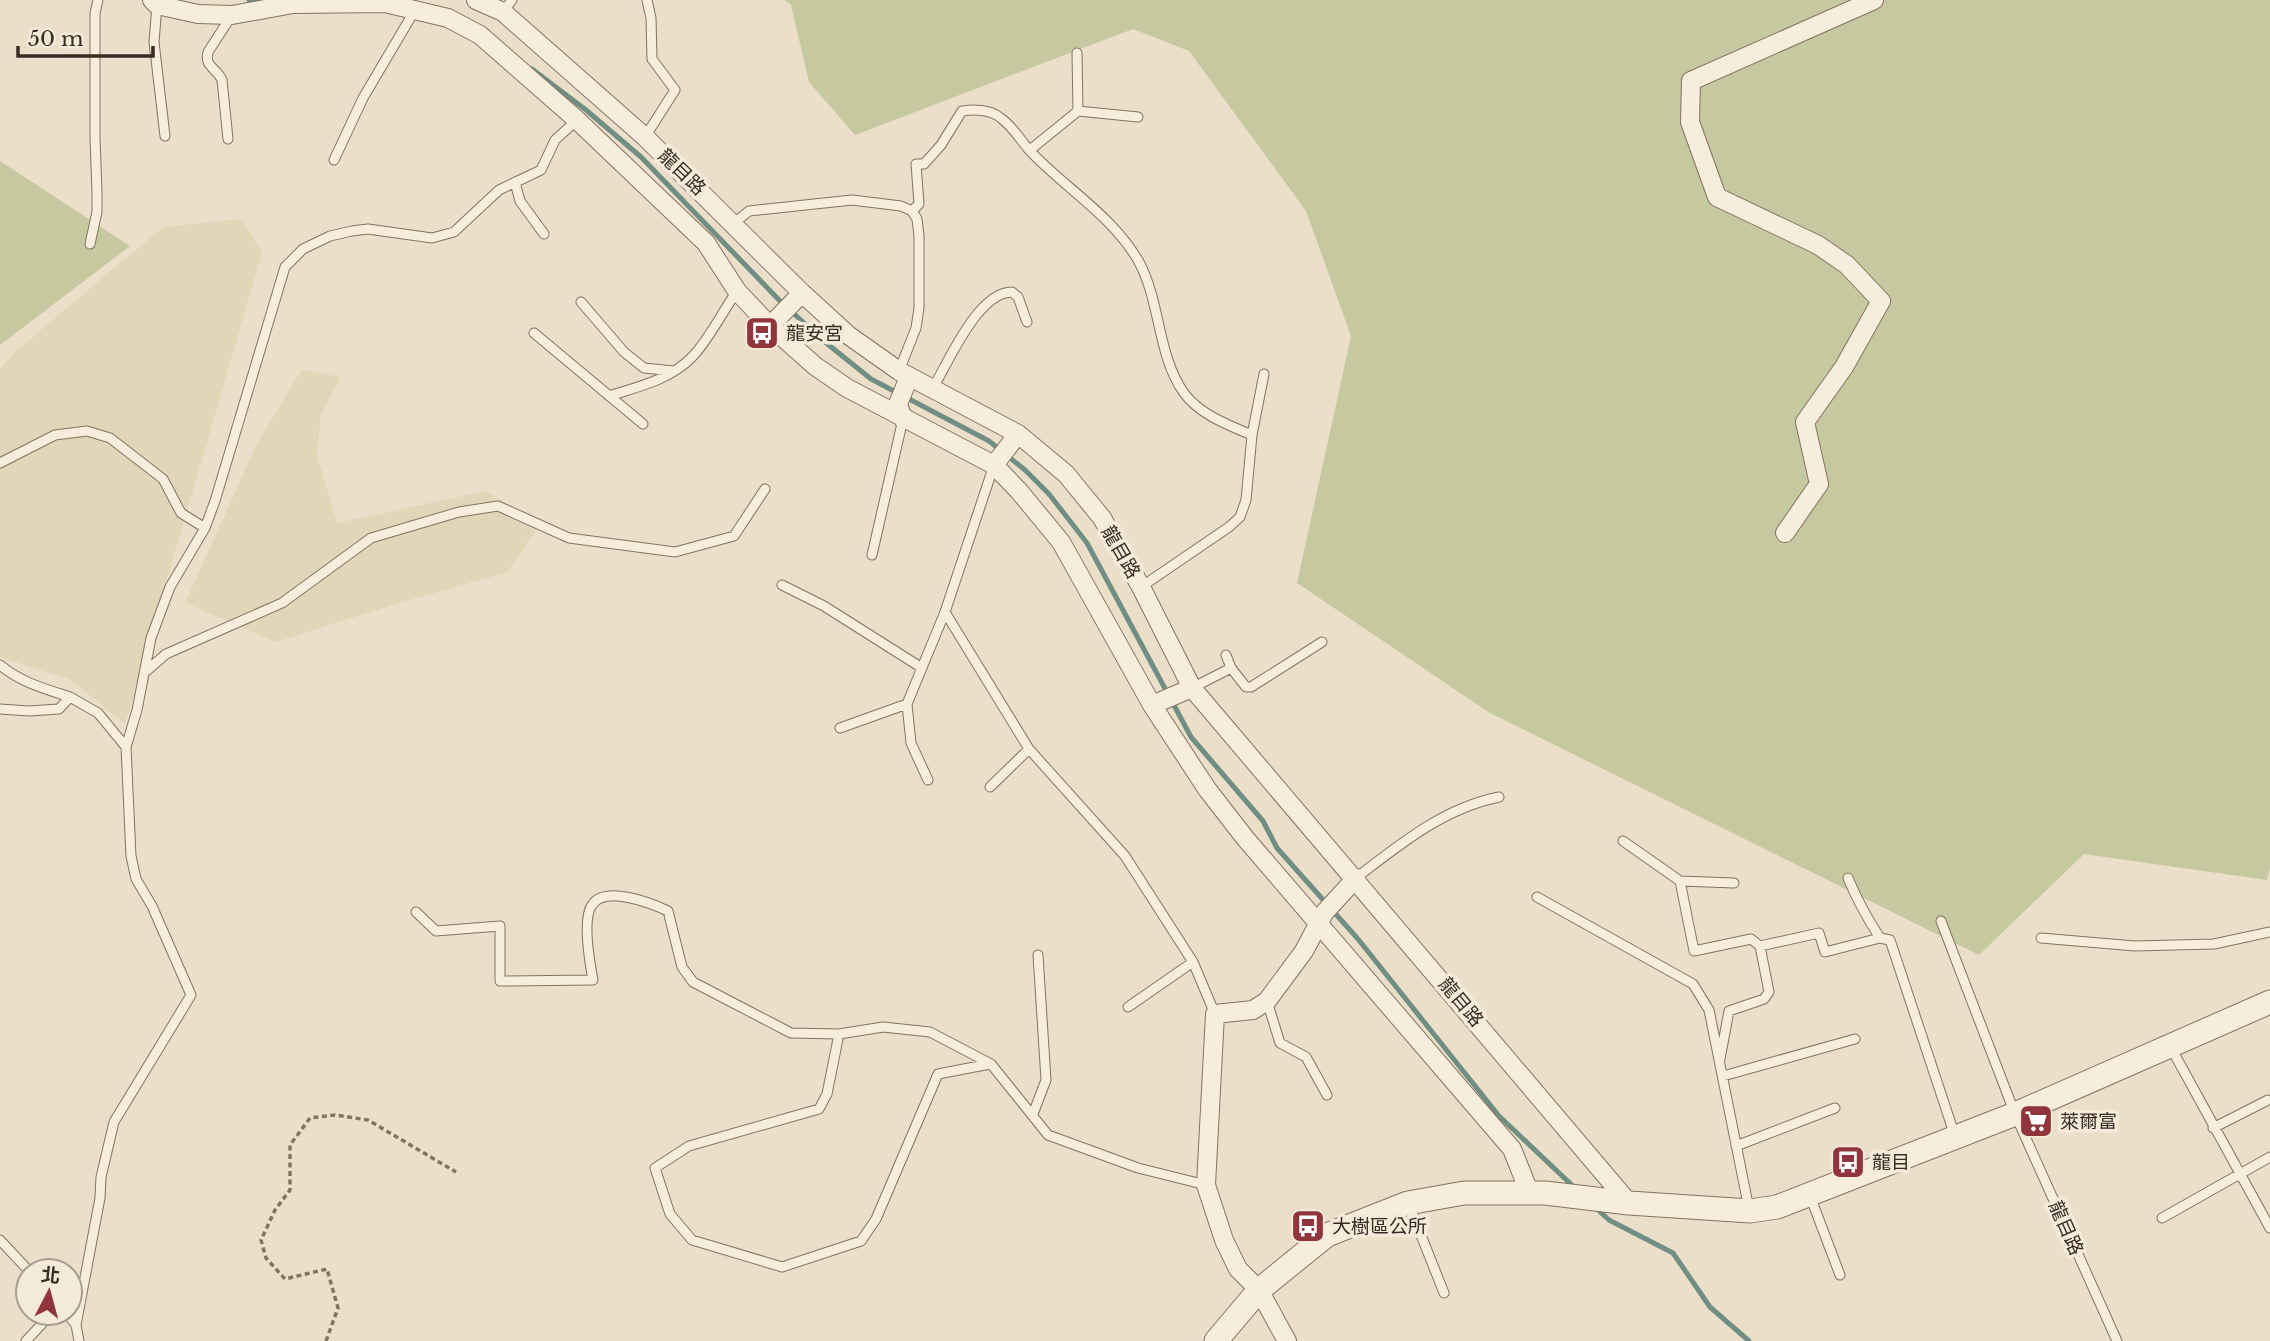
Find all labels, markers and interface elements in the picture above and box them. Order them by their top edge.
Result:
scale bar [18,14,152,58]
text: 50 m [28,26,84,52]
street label: 龍目路 [654,144,710,200]
bus stop icon: 龍安宮 [743,314,781,352]
place label: 龍安宮 [786,322,843,345]
street label: 龍目路 [1097,522,1145,582]
street label: 龍目路 [1434,973,1488,1031]
supermarket icon: 萊爾富 [2017,1102,2055,1140]
place label: 萊爾富 [2060,1110,2117,1133]
bus stop icon: 龍目 [1829,1143,1867,1181]
place label: 龍目 [1872,1151,1910,1174]
street label: 龍目路 [2044,1197,2088,1259]
bus stop icon: 大樹區公所 [1289,1207,1327,1245]
place label: 大樹區公所 [1332,1215,1427,1238]
north arrow [14,1257,84,1327]
text: 北 [40,1263,61,1288]

